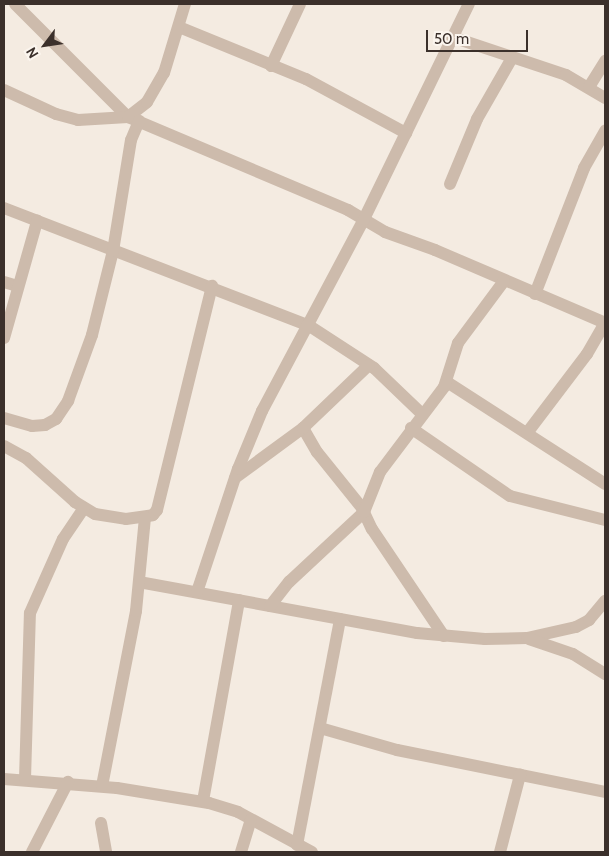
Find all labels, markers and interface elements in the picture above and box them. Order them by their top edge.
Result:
north arrow [20,20,70,70]
scale bar [429,20,532,52]
text: 50 m [434,30,469,48]
text: N [22,44,42,62]

